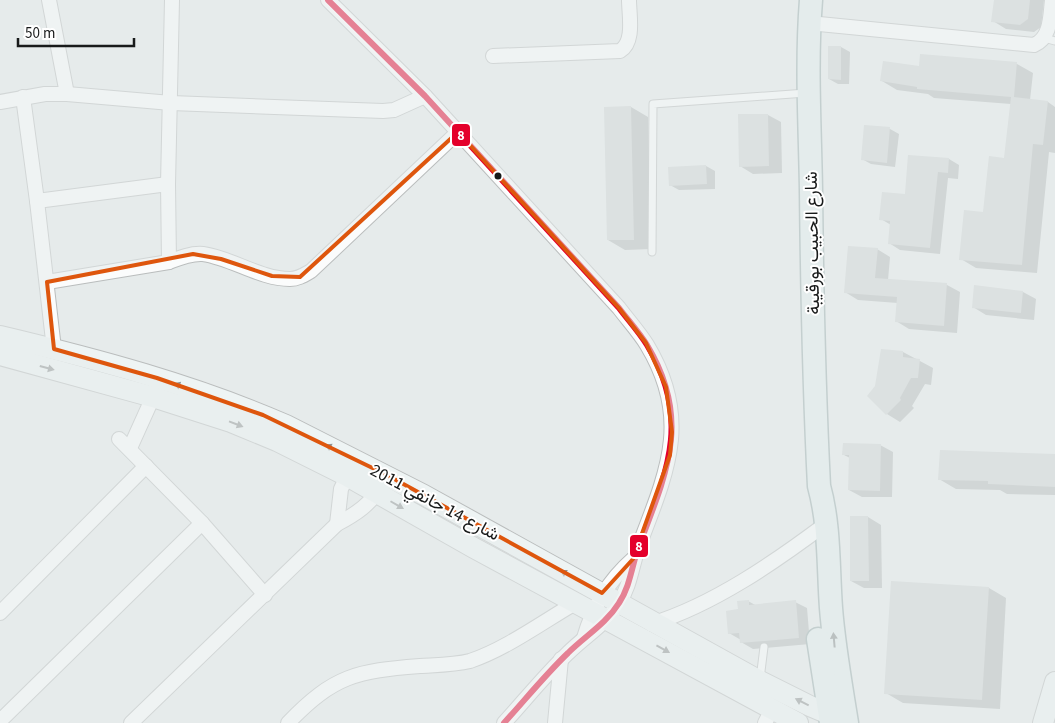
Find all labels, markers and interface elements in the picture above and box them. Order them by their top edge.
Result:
scale bar [18,15,134,47]
text: 50 m [25,23,55,44]
line badge: 8 [451,123,471,147]
text: 8 [457,126,465,146]
unlabelled marker [493,171,503,181]
street label: شارع الحبيب بورقيبة [799,171,826,315]
one-way arrow [40,364,55,372]
one-way arrow [174,382,189,390]
one-way arrow [229,421,243,429]
one-way arrow [325,443,339,451]
street label: شارع 14 جانفي 2011 [365,458,504,549]
one-way arrow [390,500,404,509]
line badge: 8 [629,534,649,558]
text: 8 [635,537,643,557]
one-way arrow [560,570,575,578]
one-way arrow [830,632,838,648]
one-way arrow [656,645,670,653]
one-way arrow [795,698,809,706]

